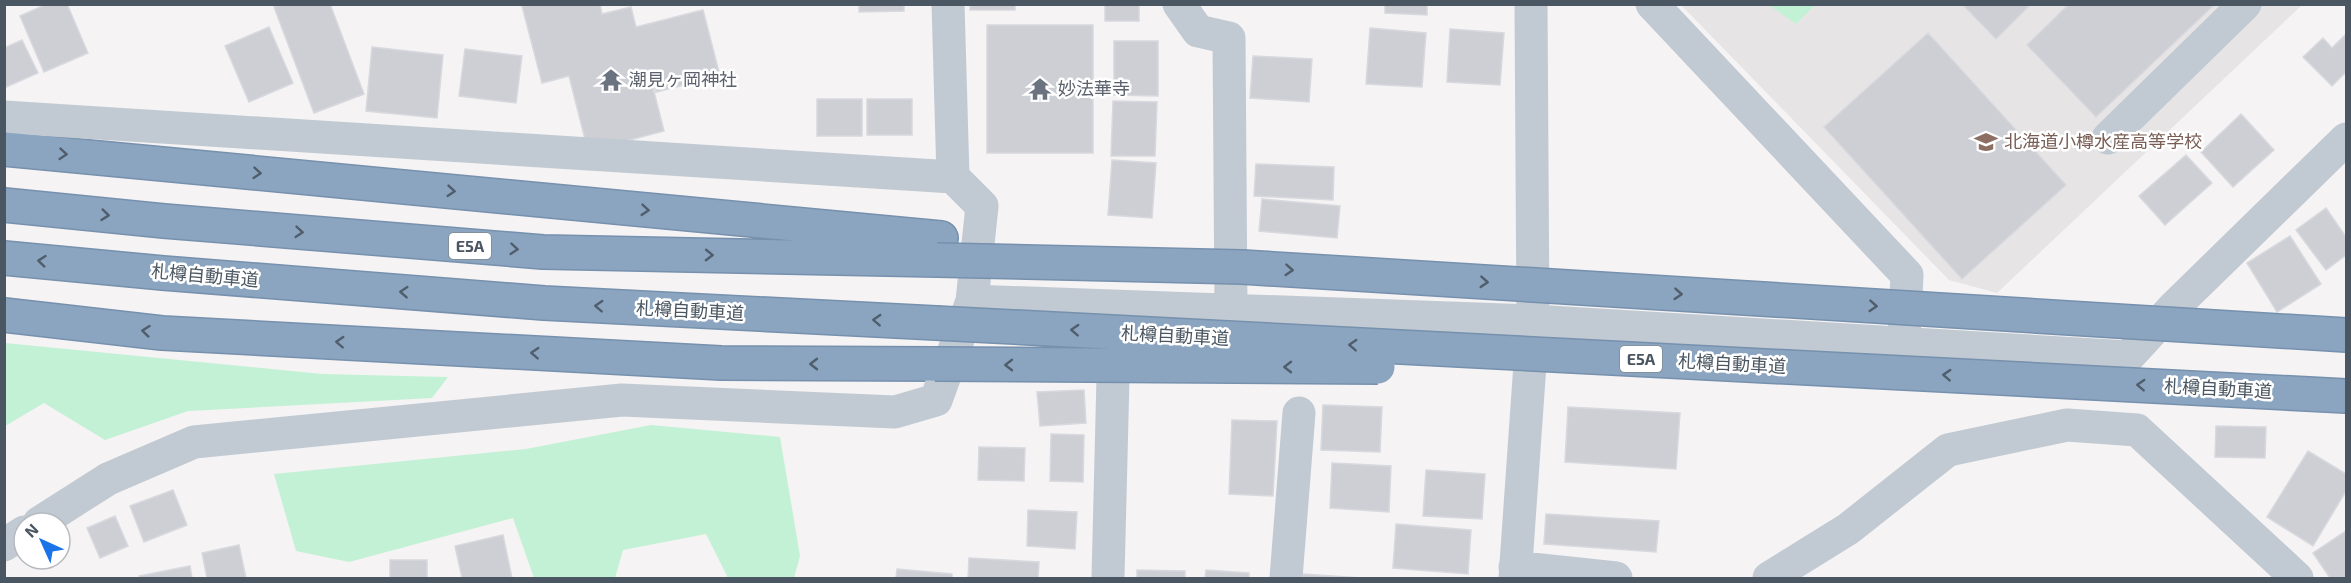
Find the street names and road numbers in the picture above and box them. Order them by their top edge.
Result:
road number: E5A [449,233,491,259]
street label: 札樽自動車道 [150,259,260,291]
street label: 札樽自動車道 [636,296,745,324]
street label: 札樽自動車道 [1121,321,1230,349]
road number: E5A [1620,346,1662,372]
street label: 札樽自動車道 [1678,349,1787,377]
street label: 札樽自動車道 [2164,374,2273,402]

